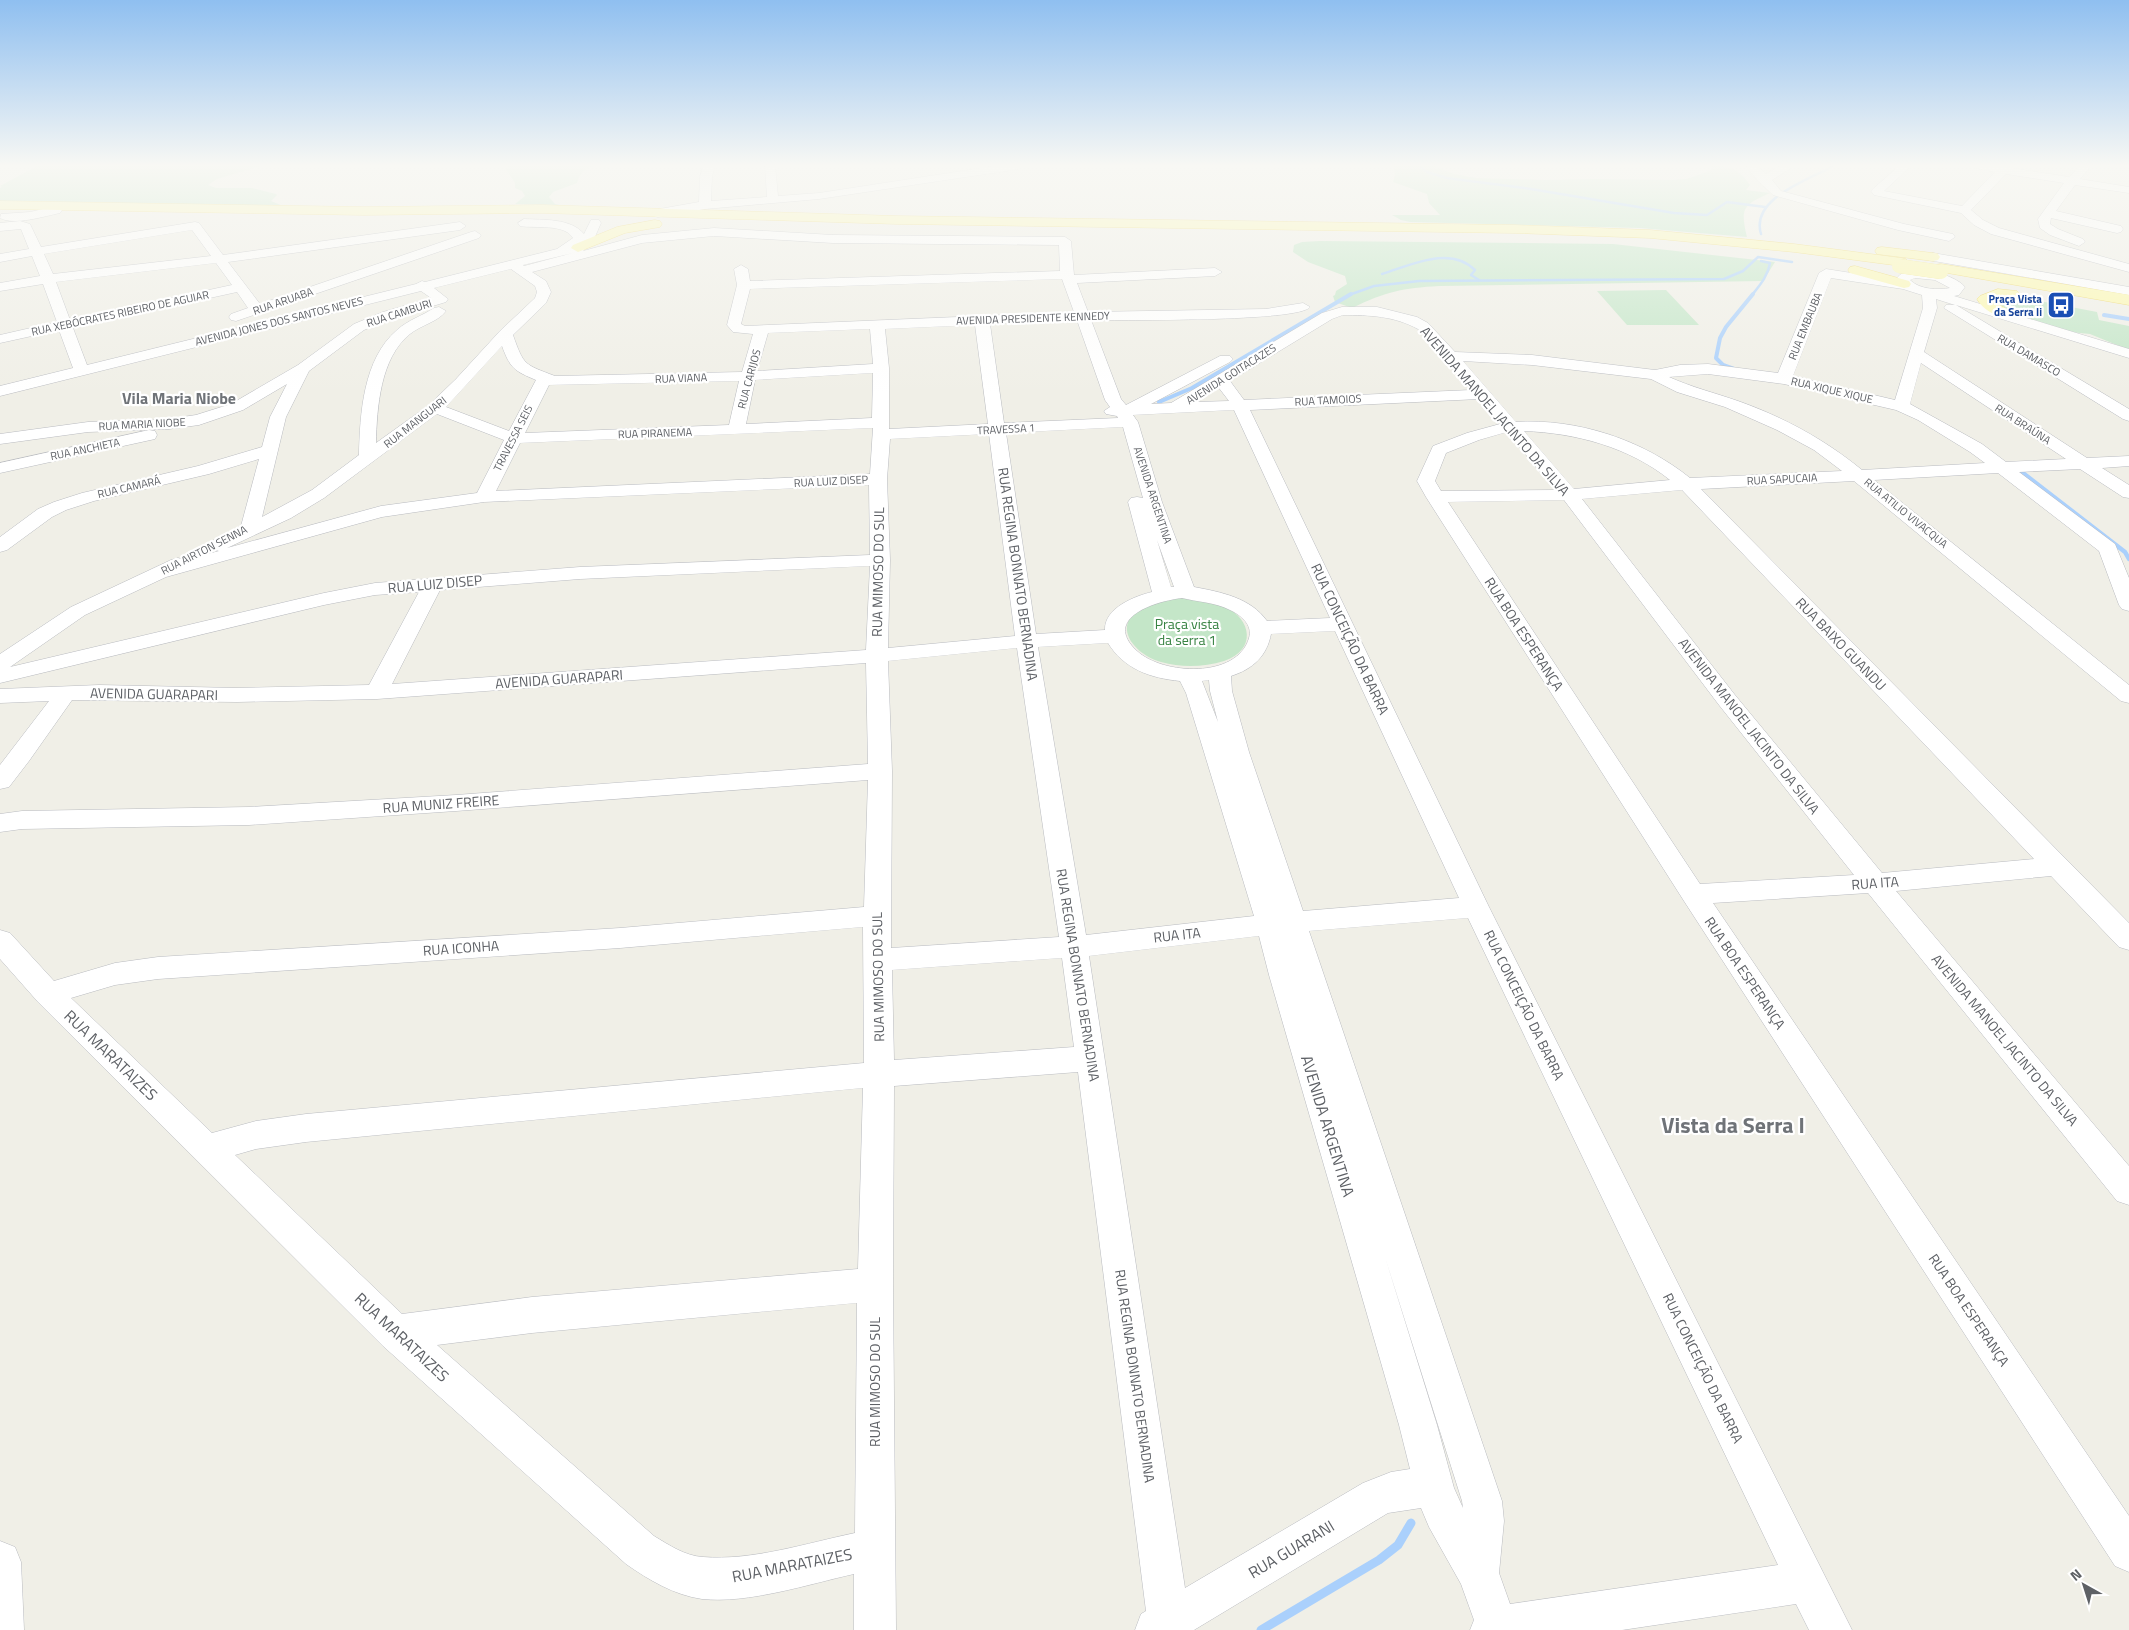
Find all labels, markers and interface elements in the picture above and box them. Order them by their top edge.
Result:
street label: RUA ARUABA [251,283,316,319]
street label: RUA XEBÓCRATES RIBEIRO DE AGUIAR [30,286,211,340]
street label: RUA EMBAUBA [1784,289,1826,362]
bus stop icon: Praça Vista da Serra Ii [2046,290,2076,320]
place label: Praça Vista da Serra Ii [1989,291,2042,320]
street label: AVENIDA JONES DOS SANTOS NEVES [193,292,365,350]
street label: RUA CAMBURI [364,295,434,331]
street label: AVENIDA PRESIDENTE KENNEDY [956,307,1110,329]
street label: AVENIDA MANOEL JACINTO DA SILVA [1416,321,1575,501]
street label: RUA DAMASCO [1994,330,2064,380]
street label: AVENIDA GOITACAZES [1183,340,1279,408]
street label: RUA CARIJOS [733,347,765,411]
street label: RUA VIANA [655,369,708,387]
street label: RUA XIQUE XIQUE [1789,373,1875,407]
district label: Vila Maria Niobe [122,386,236,410]
street label: RUA TAMOIOS [1294,390,1362,410]
street label: RUA MANGUARI [380,392,450,452]
street label: RUA BRAÚNA [1992,400,2054,448]
street label: TRAVESSA SEIS [489,402,537,474]
street label: RUA MARIA NIOBE [98,414,186,434]
street label: TRAVESSA 1 [977,419,1035,439]
street label: RUA PIRANEMA [617,424,693,442]
street label: RUA ANCHIETA [49,434,122,464]
street label: AVENIDA ARGENTINA [1130,445,1176,546]
street label: RUA REGINA BONNATO BERNADINA [993,466,1044,683]
street label: RUA SAPUCAIA [1746,469,1818,489]
street label: RUA LUIZ DISEP [793,471,869,491]
street label: RUA CAMARÁ [96,472,163,502]
street label: RUA ATILIO VIVACQUA [1861,474,1951,552]
street label: RUA MIMOSO DO SUL [866,507,889,637]
street label: RUA AIRTON SENNA [158,521,250,579]
street label: RUA CONCEIÇÃO DA BARRA [1306,560,1395,718]
street label: RUA LUIZ DISEP [387,569,483,598]
street label: RUA BOA ESPERANÇA [1480,573,1569,695]
street label: RUA BAIXO GUANDU [1791,592,1891,695]
park label: Praça vista da serra 1 [1155,613,1219,650]
street label: AVENIDA MANOEL JACINTO DA SILVA [1674,633,1825,819]
street label: AVENIDA GUARAPARI [494,664,624,693]
street label: AVENIDA GUARAPARI [90,682,218,705]
street label: RUA MUNIZ FREIRE [382,789,500,818]
street label: RUA REGINA BONNATO BERNADINA [1051,867,1106,1083]
street label: RUA ITA [1851,870,1900,895]
street label: RUA MIMOSO DO SUL [866,912,889,1042]
street label: RUA BOA ESPERANÇA [1700,912,1791,1034]
street label: RUA ITA [1152,922,1202,947]
street label: RUA CONCEIÇÃO DA BARRA [1479,926,1570,1084]
street label: RUA ICONHA [422,934,500,961]
street label: AVENIDA MANOEL JACINTO DA SILVA [1927,949,2084,1131]
street label: RUA MARATAIZES [59,1004,163,1106]
street label: AVENIDA ARGENTINA [1295,1052,1361,1200]
district label: Vista da Serra I [1661,1108,1805,1142]
street label: RUA BOA ESPERANÇA [1924,1249,2015,1371]
street label: RUA REGINA BONNATO BERNADINA [1110,1268,1161,1485]
street label: RUA MARATAIZES [349,1287,455,1387]
street label: RUA CONCEIÇÃO DA BARRA [1658,1289,1749,1447]
street label: RUA MIMOSO DO SUL [864,1317,885,1447]
street label: RUA GUARANI [1243,1514,1339,1584]
street label: RUA MARATAIZES [730,1542,854,1588]
north arrow [2059,1560,2109,1610]
text: N [2065,1563,2086,1586]

